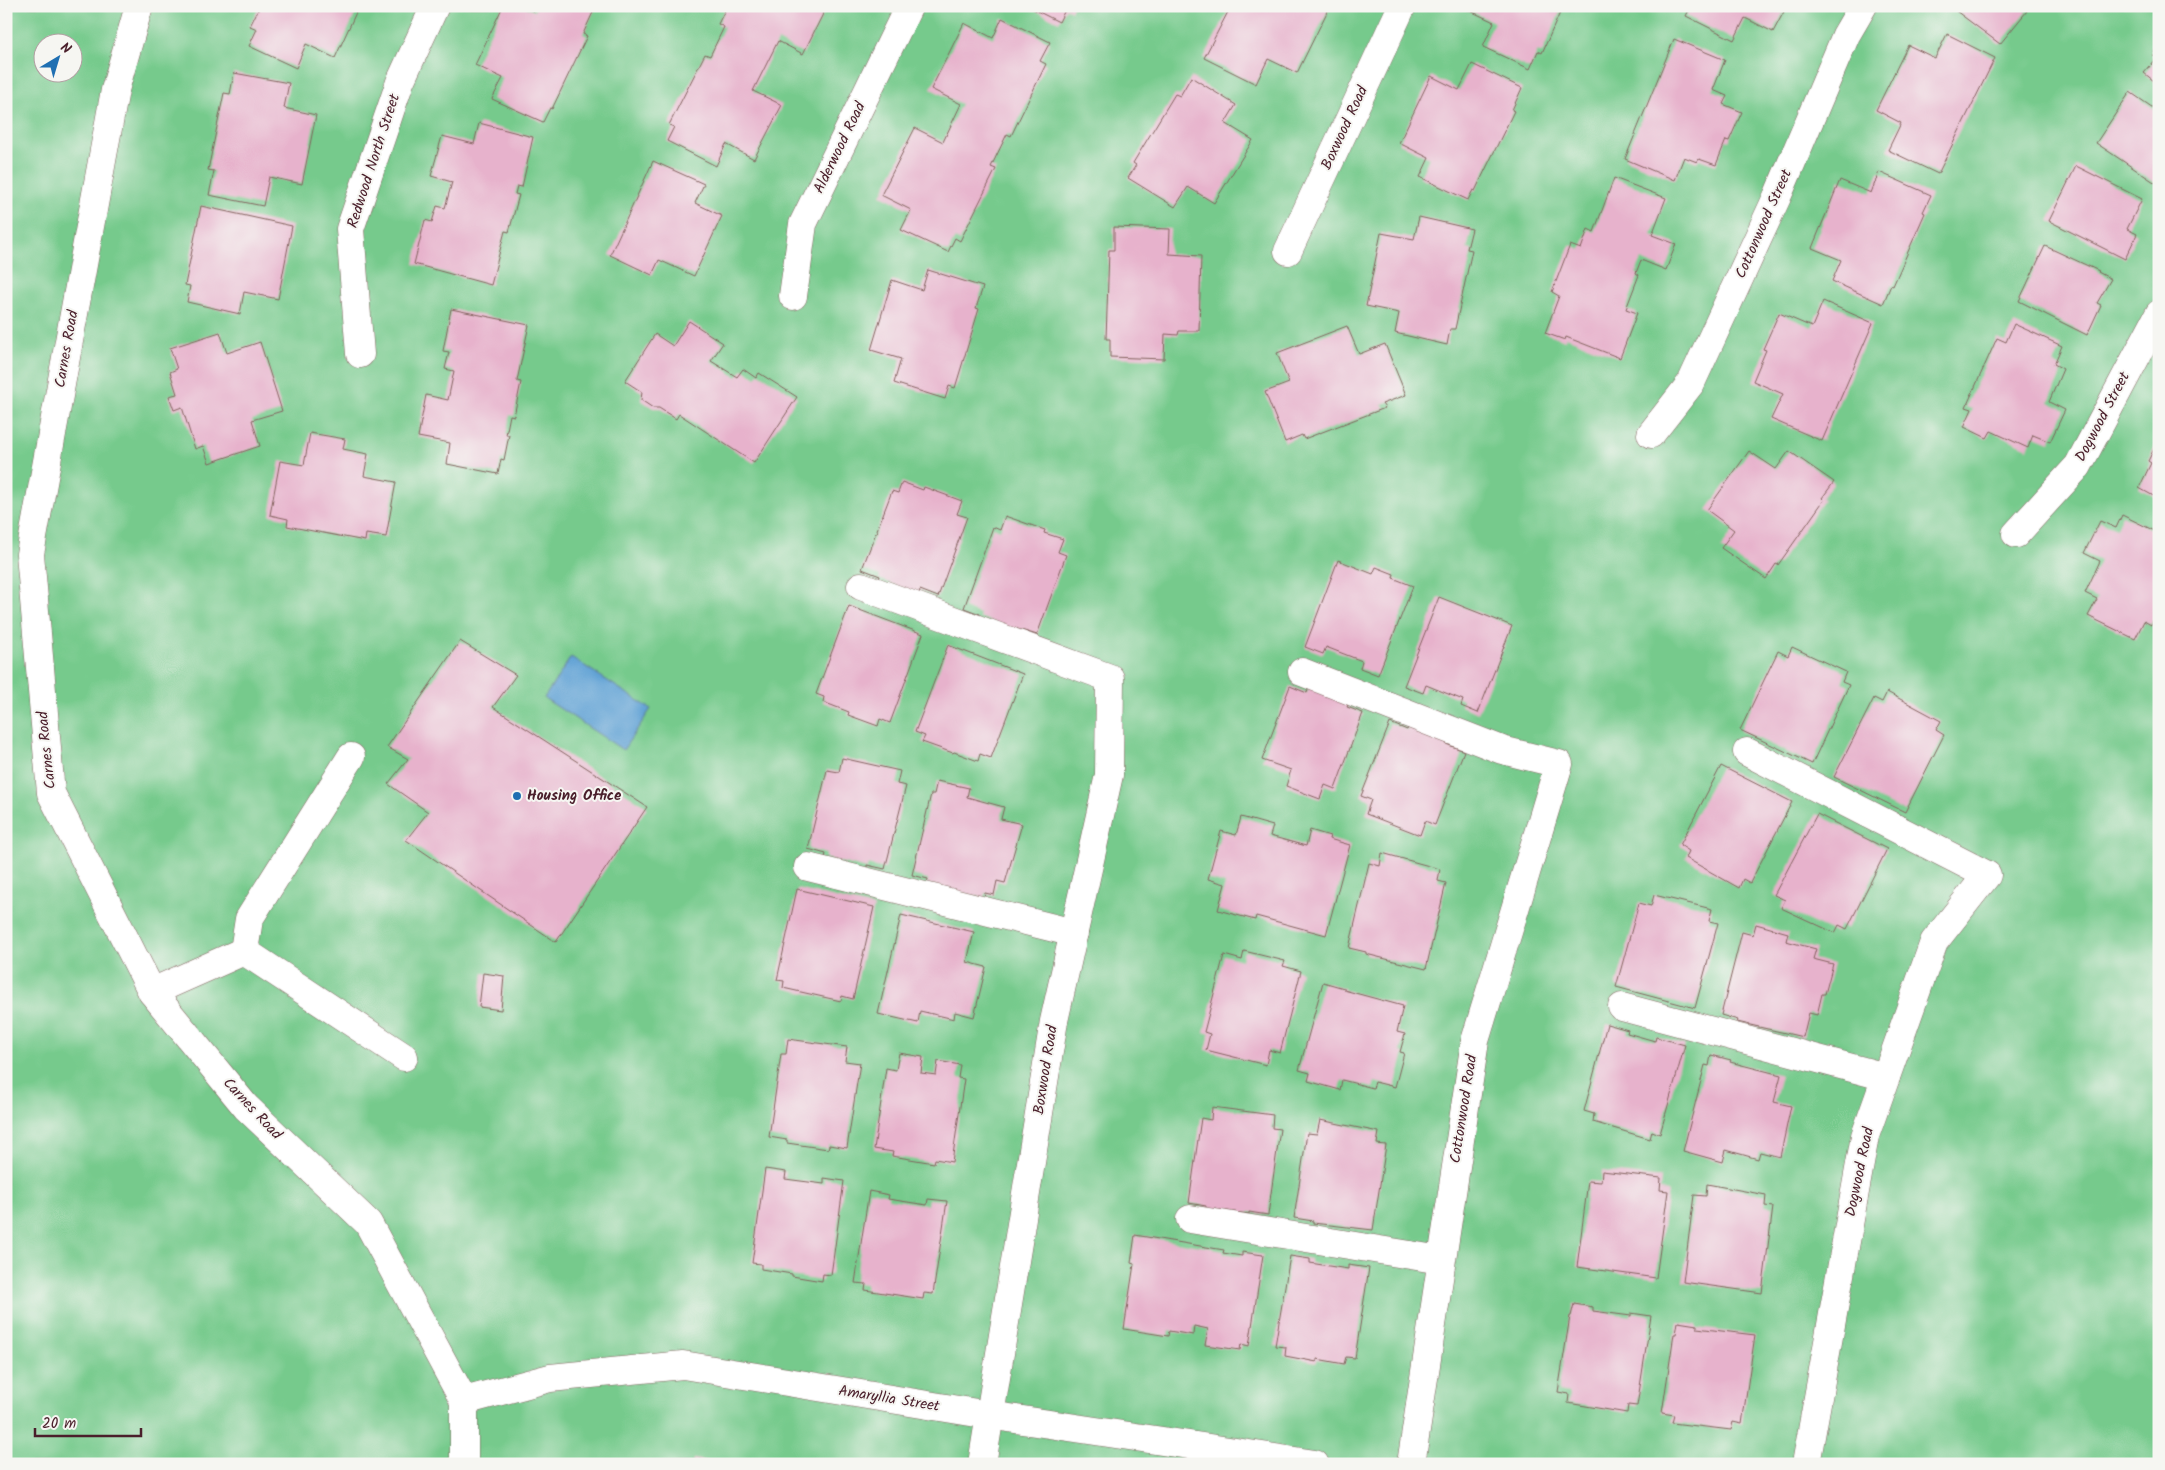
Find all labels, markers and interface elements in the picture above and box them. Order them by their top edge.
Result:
north arrow [32,32,82,82]
text: N [55,37,76,60]
street label: Boxwood Road [1315,82,1375,174]
street label: Redwood North Street [341,91,407,231]
street label: Alderwood Road [807,98,873,198]
street label: Cottonwood Street [1729,165,1799,283]
street label: Carnes Road [48,308,86,390]
street label: Dogwood Street [2069,368,2137,466]
street label: Carnes Road [31,709,63,790]
place label: Housing Office [527,784,622,808]
marker: Housing Office [511,790,523,802]
street label: Boxwood Road [1027,1023,1065,1116]
street label: Cottonwood Road [1444,1053,1484,1165]
street label: Carnes Road [217,1072,288,1146]
street label: Dogwood Road [1839,1125,1881,1219]
street label: Amaryllia Street [837,1379,941,1419]
scale bar [35,1405,141,1437]
text: 20 m [42,1412,76,1436]

